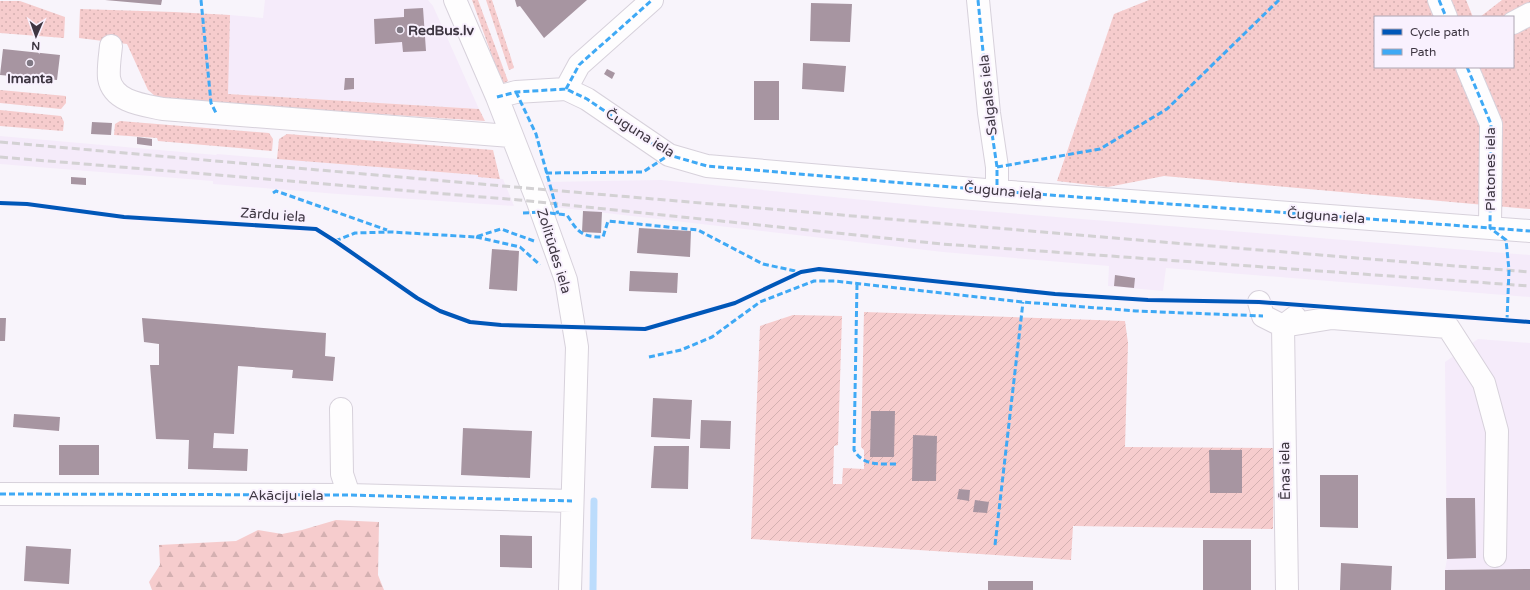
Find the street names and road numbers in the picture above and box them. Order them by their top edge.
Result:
street label: Salgales iela [975,54,1001,136]
street label: Čuguna iela [602,105,678,161]
street label: Platones iela [1482,127,1499,211]
street label: Čuguna iela [963,179,1043,203]
street label: Zārdu iela [240,204,306,226]
street label: Čuguna iela [1286,205,1366,227]
street label: Zolitūdes iela [533,206,575,296]
street label: Ēnas iela [1276,442,1294,500]
street label: Akāciju iela [248,487,324,504]

